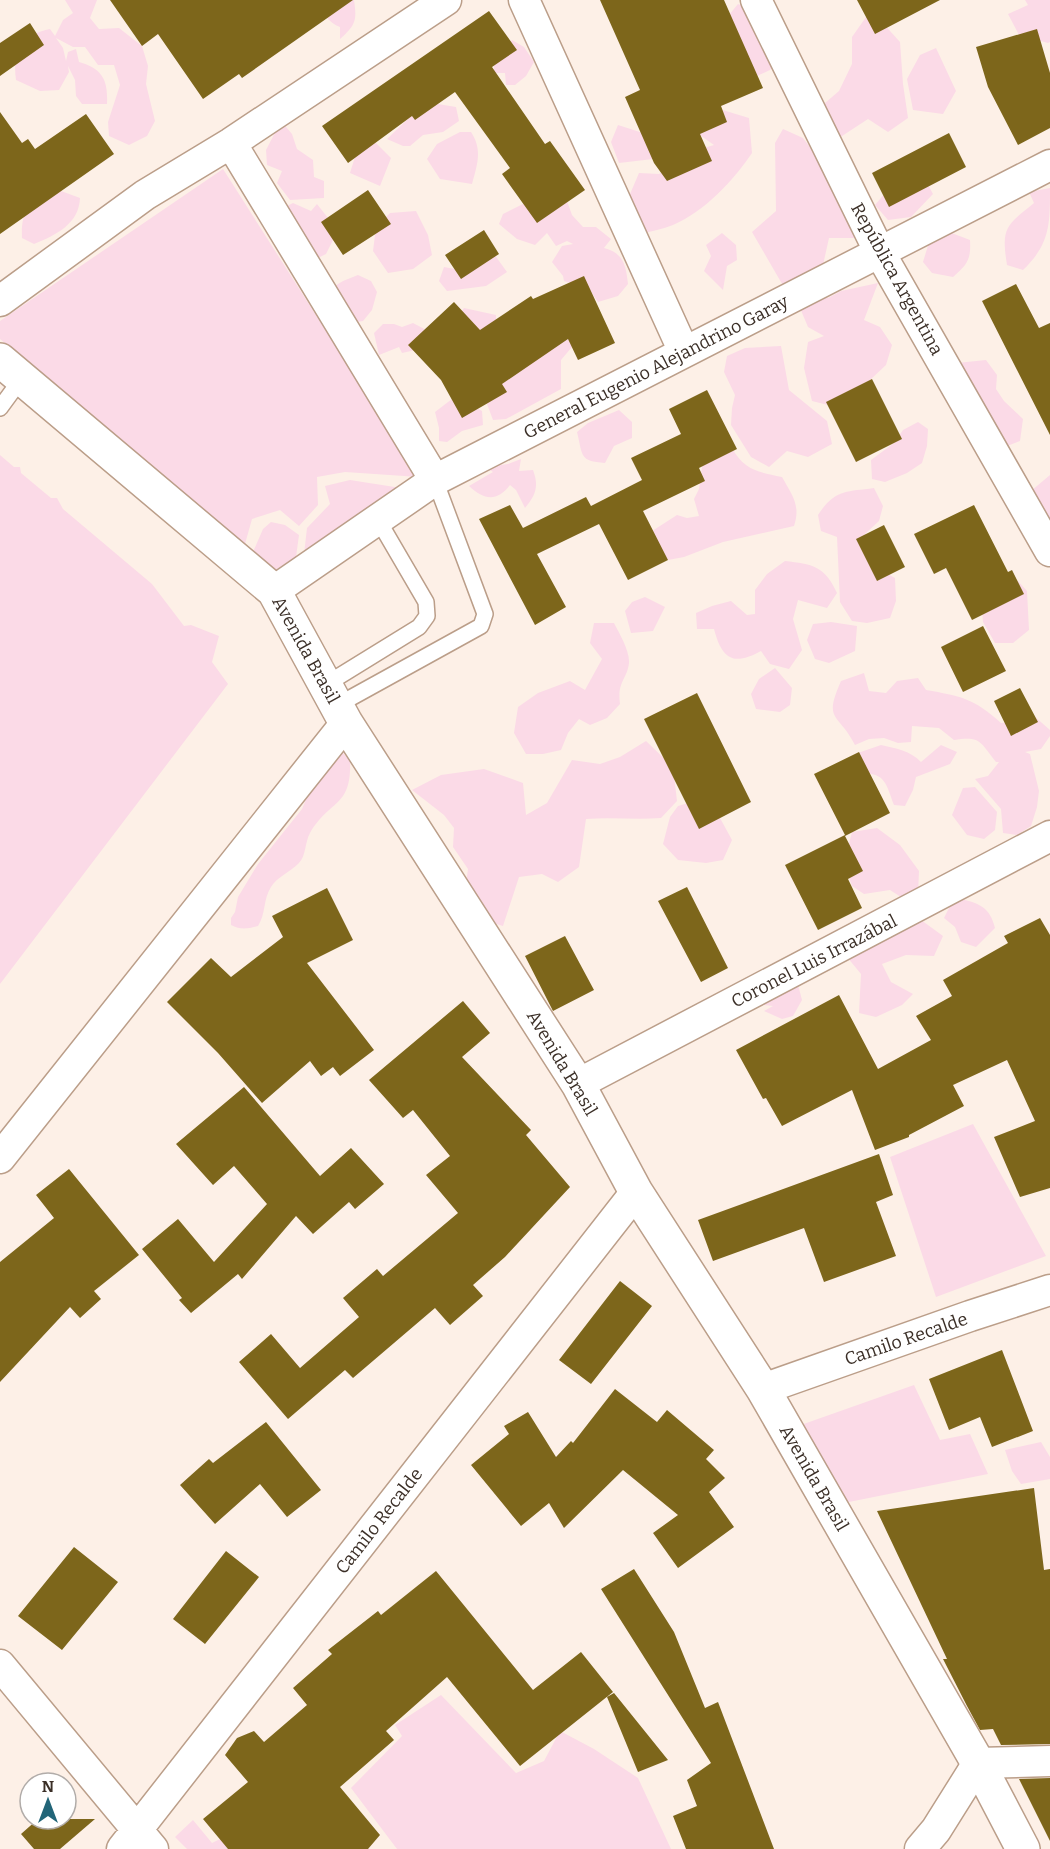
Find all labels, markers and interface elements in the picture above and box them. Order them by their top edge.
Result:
street label: República Argentina [846,199,948,359]
street label: General Eugenio Alejandrino Garay [520,290,793,444]
street label: Avenida Brasil [267,593,345,707]
street label: Coronel Luis Irrazábal [727,910,901,1012]
street label: Avenida Brasil [522,1006,602,1120]
street label: Camilo Recalde [842,1308,970,1370]
street label: Avenida Brasil [775,1421,853,1535]
street label: Camilo Recalde [331,1464,427,1578]
north arrow [18,1771,78,1831]
text: N [42,1777,54,1796]

